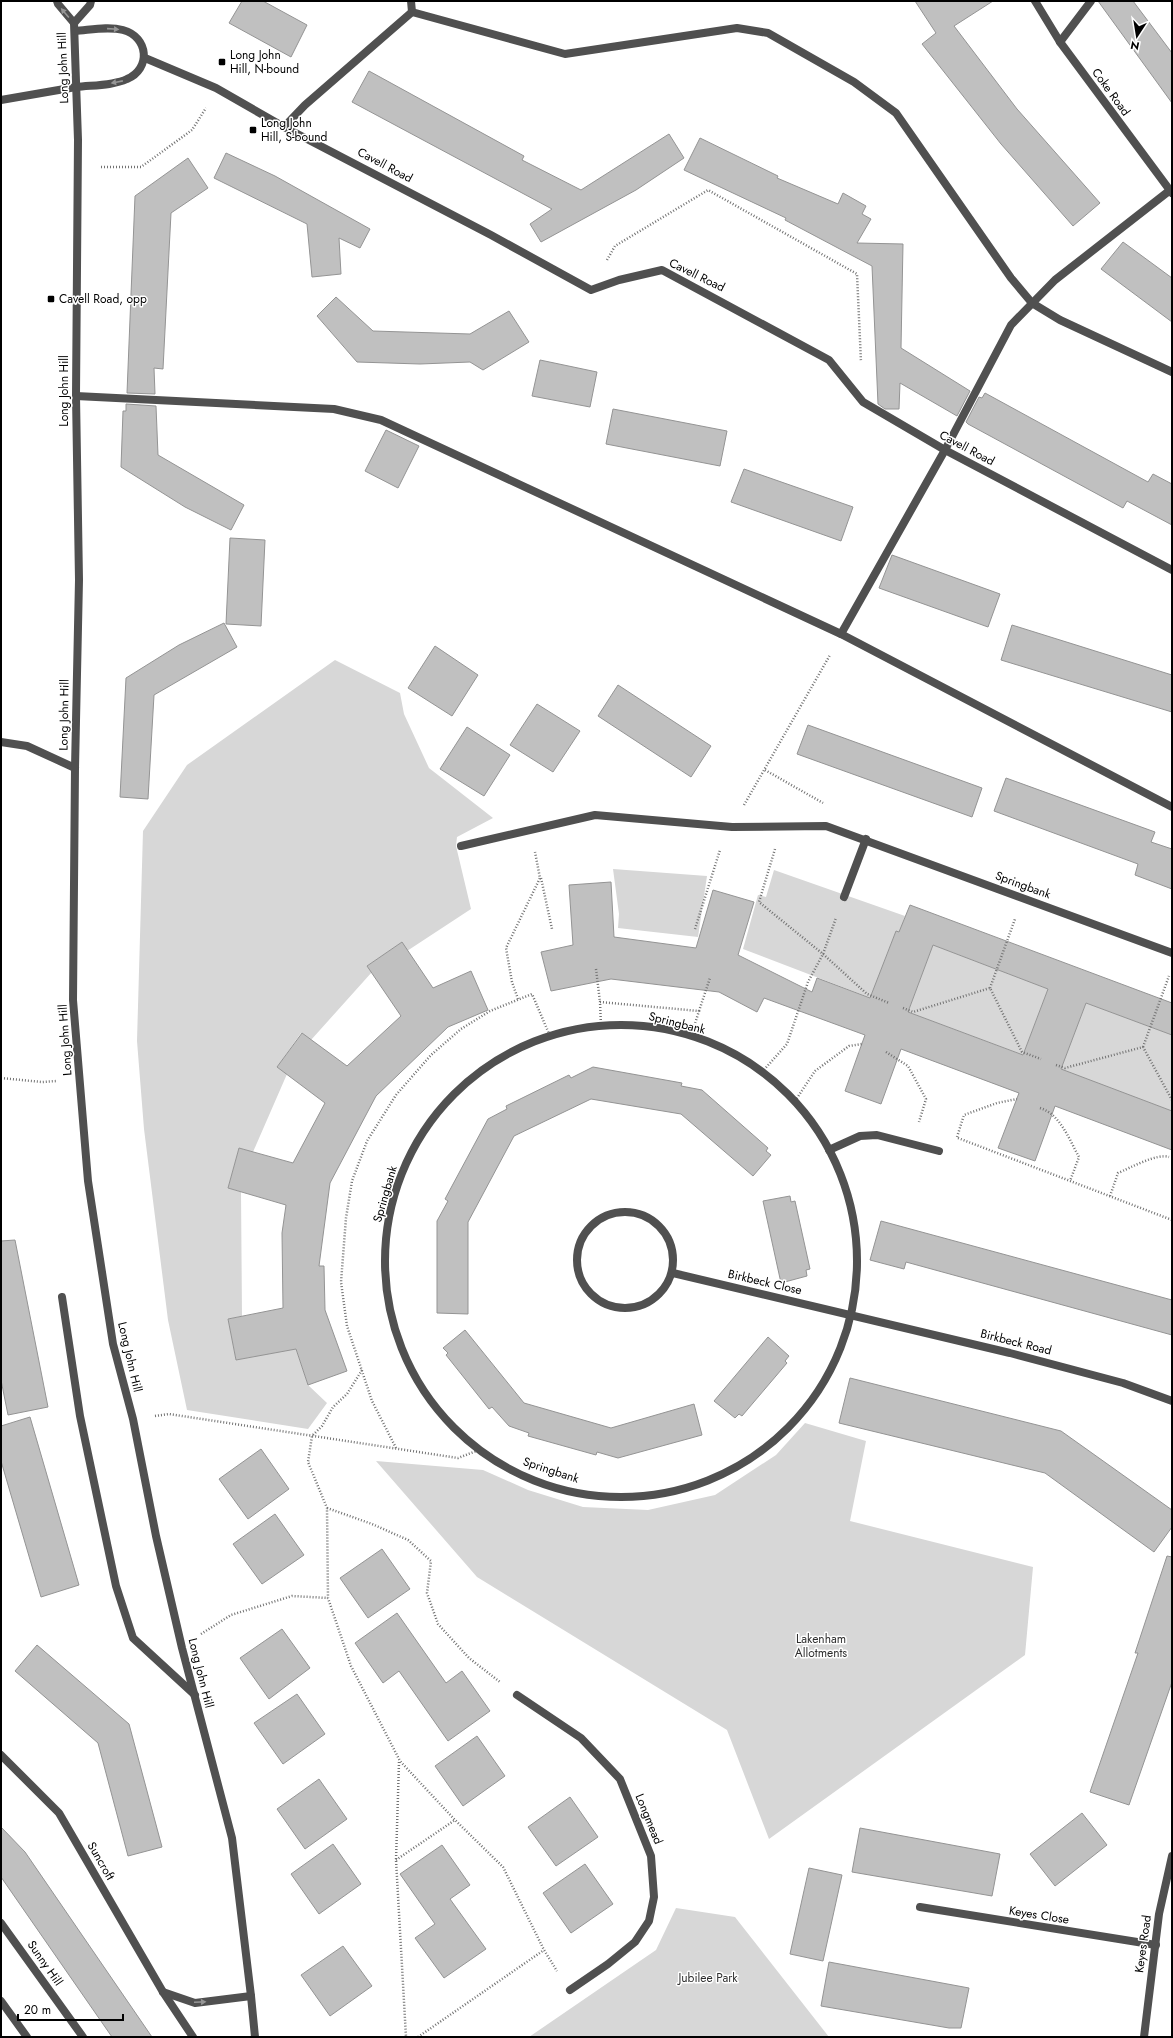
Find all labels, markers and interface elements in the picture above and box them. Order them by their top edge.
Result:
one-way arrow [61,7,70,18]
north arrow [1117,16,1157,56]
one-way arrow [107,26,119,33]
street label: Long John Hill [53,32,73,104]
text: N [1129,37,1141,55]
place label: Long John Hill, N-bound [230,46,299,78]
marker: Long John Hill, N-bound [217,57,227,67]
street label: Coke Road [1087,64,1135,120]
one-way arrow [111,79,123,85]
place label: Long John Hill, S-bound [261,114,327,146]
marker: Long John Hill, S-bound [248,125,258,135]
street label: Cavell Road [354,143,416,187]
street label: Cavell Road [666,254,728,296]
place label: Cavell Road, opp [59,290,147,308]
marker: Cavell Road, opp [46,294,56,304]
street label: Long John Hill [55,355,73,427]
street label: Cavell Road [936,426,998,470]
street label: Long John Hill [54,679,74,751]
street label: Springbank [993,867,1054,904]
street label: Long John Hill [54,1004,76,1076]
street label: Springbank [647,1007,708,1039]
street label: Springbank [368,1163,402,1224]
street label: Birkbeck Close [726,1265,804,1299]
street label: Long John Hill [113,1320,147,1394]
street label: Birkbeck Road [979,1324,1053,1360]
street label: Springbank [521,1452,582,1488]
park label: Lakenham Allotments [795,1630,847,1662]
street label: Long John Hill [184,1636,218,1710]
street label: Longmead [631,1791,667,1847]
street label: Suncroft [83,1838,119,1884]
street label: Keyes Close [1008,1901,1070,1929]
street label: Keyes Road [1130,1914,1156,1974]
street label: Sunny Hill [23,1937,67,1989]
park label: Jubilee Park [676,1969,738,1987]
scale bar [18,1996,123,2022]
one-way arrow [194,1999,207,2005]
text: 20 m [24,2001,51,2019]

